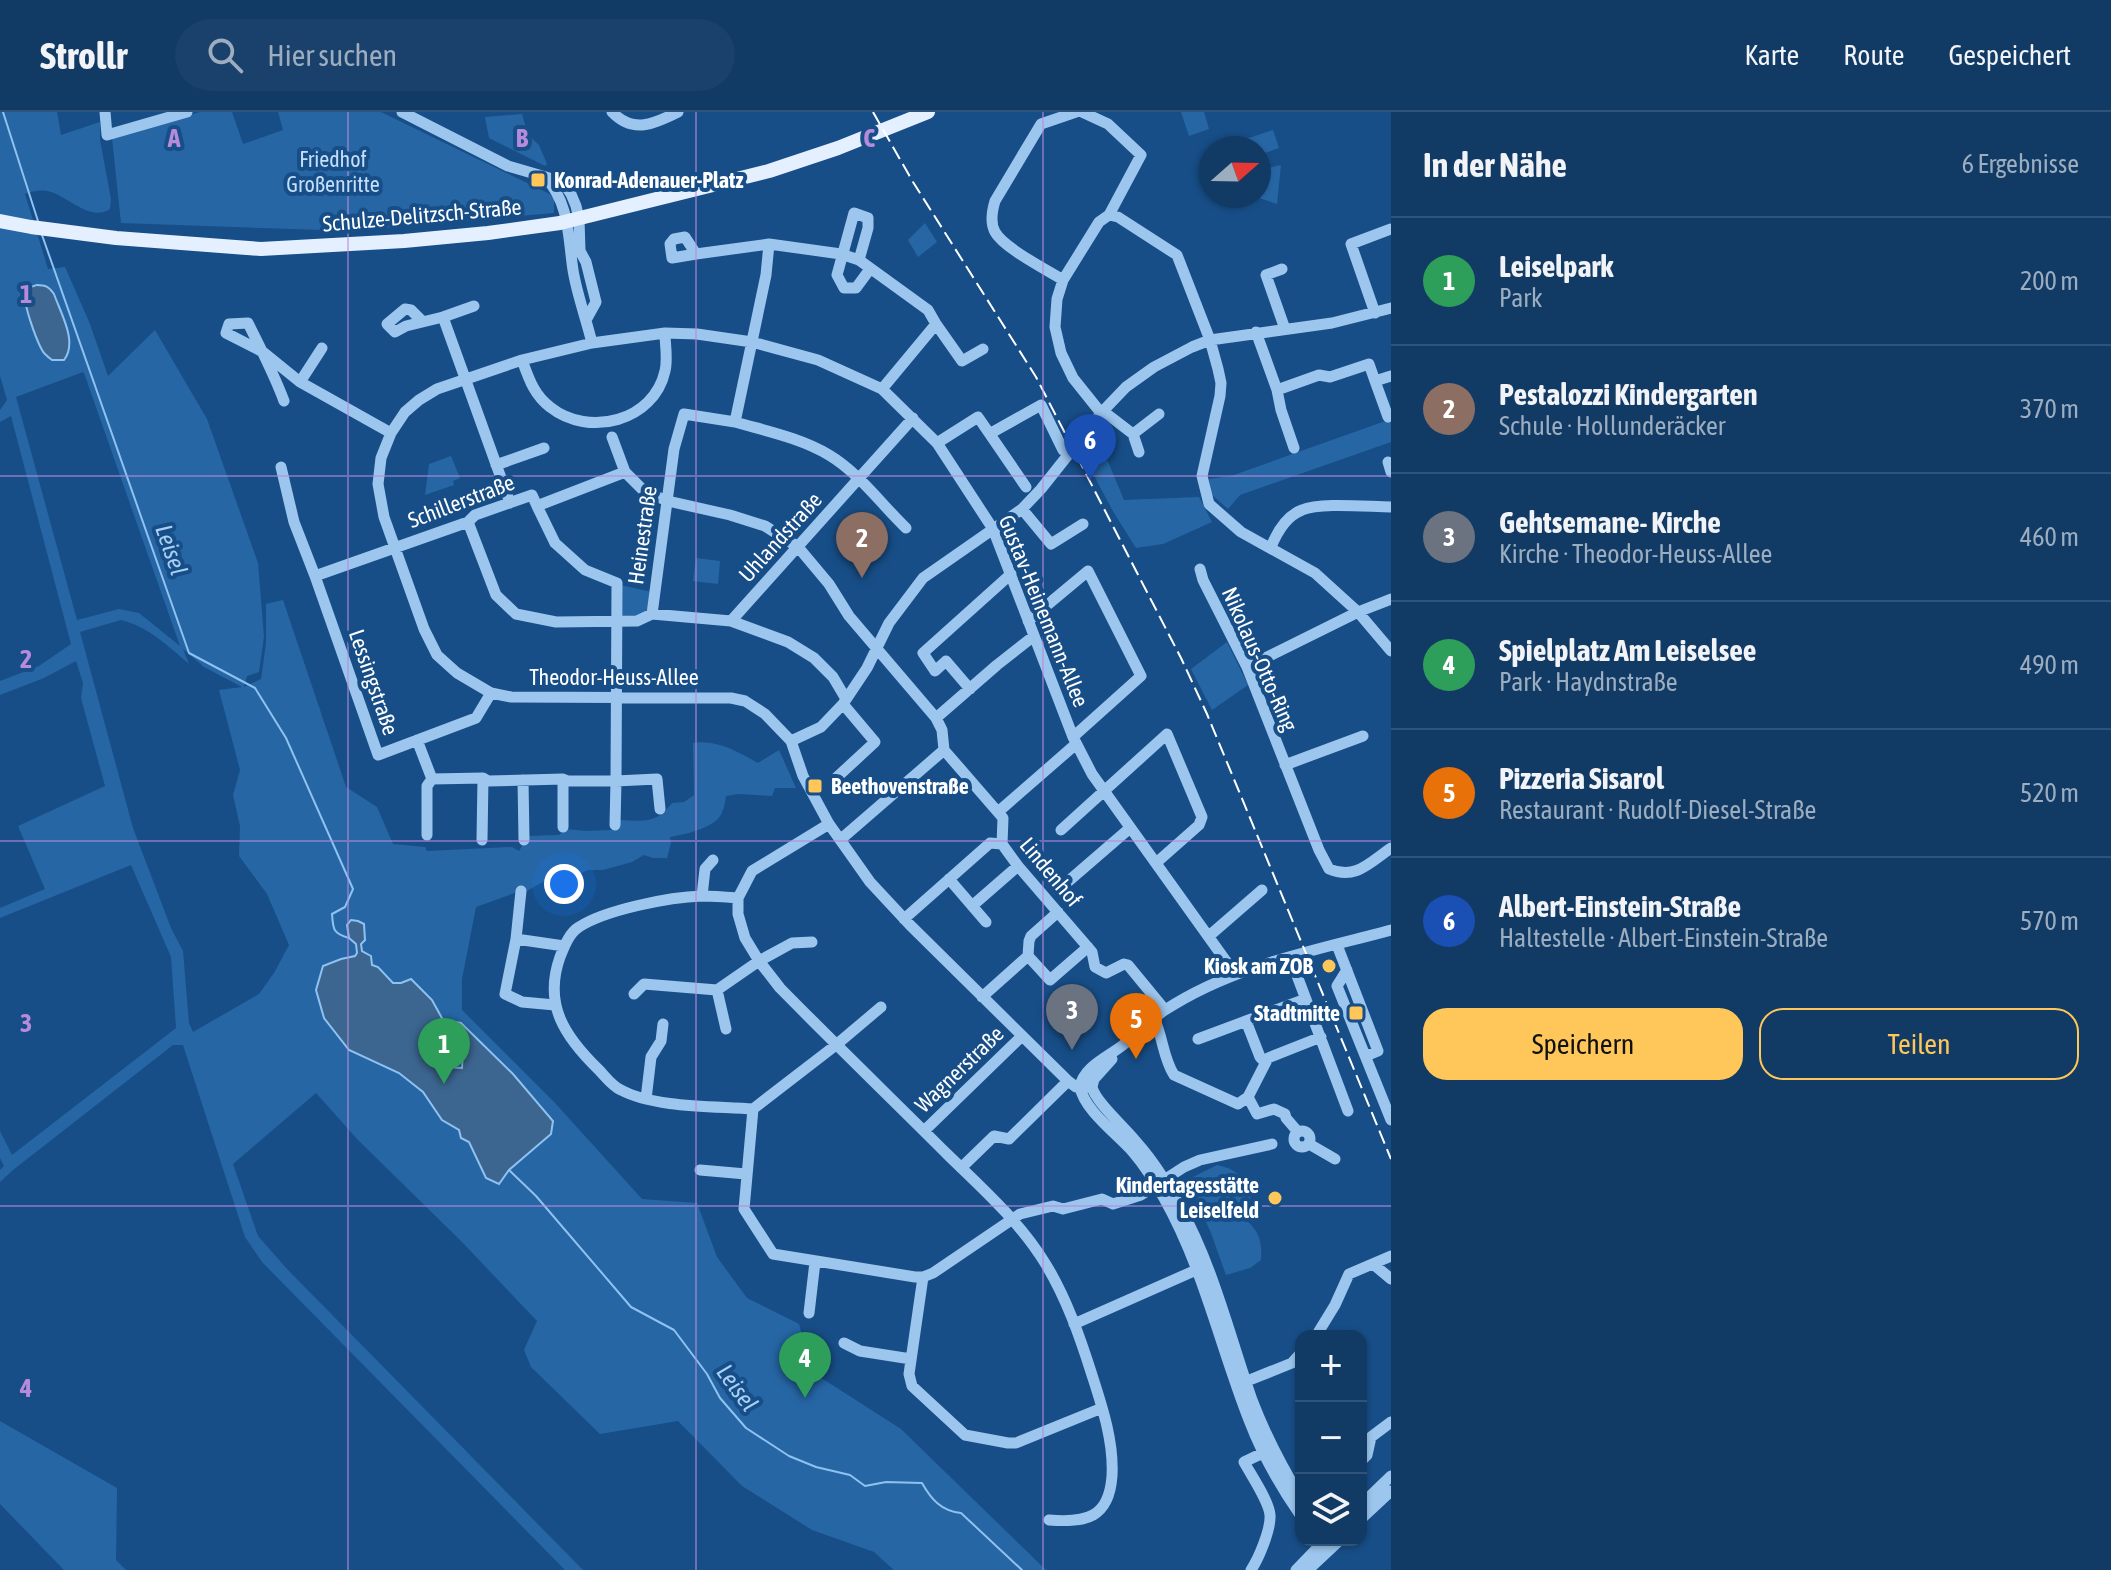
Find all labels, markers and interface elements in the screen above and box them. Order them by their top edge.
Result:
search box [175,19,735,91]
icon: search [203,33,247,77]
text: Strollr [40,34,127,77]
text: Hier suchen [267,38,397,72]
text: Karte [1745,39,1799,71]
text: Route [1843,39,1904,71]
text: Gespeichert [1948,39,2071,71]
text: A [167,123,181,153]
text: B [516,123,529,153]
text: C [863,123,875,153]
north arrow [1199,136,1271,208]
text: In der Nähe [1423,145,1567,184]
park label: Friedhof Großenritte [286,146,380,197]
text: 6 Ergebnisse [1962,149,2079,179]
place label: Konrad-Adenauer-Platz [554,167,743,193]
marker: Konrad-Adenauer-Platz [529,171,547,189]
street label: Schulze-Delitzsch-Straße [322,193,522,237]
text: Leiselpark [1499,249,1614,283]
text: 1 [1443,266,1455,296]
text: 200 m [2020,266,2079,296]
text: 1 [20,279,32,309]
text: Park [1499,283,1542,313]
text: Pestalozzi Kindergarten [1499,377,1758,411]
text: 2 [1443,394,1455,424]
text: 370 m [2020,394,2079,424]
text: Schule · Hollunderäcker [1499,411,1726,441]
pin: 6 [1064,414,1116,480]
street label: Schillerstraße [404,469,518,533]
street label: Heinestraße [622,484,662,586]
street label: Uhlandstraße [733,487,827,587]
text: Gehtsemane- Kirche [1499,505,1721,539]
street label: Gustav-Heinemann-Allee [994,511,1094,711]
pin: 2 [836,512,888,578]
water label: Leisel [150,521,193,579]
text: 3 [1443,522,1455,552]
text: 460 m [2020,522,2079,552]
text: Kirche · Theodor-Heuss-Allee [1499,539,1772,569]
street label: Nikolaus-Otto-Ring [1217,583,1304,736]
street label: Lessingstraße [344,626,404,738]
text: Spielplatz Am Leiselsee [1499,633,1756,667]
text: 2 [20,644,32,674]
text: 4 [1443,650,1455,680]
text: 490 m [2020,650,2079,680]
street label: Theodor-Heuss-Allee [529,664,699,690]
text: Park · Haydnstraße [1499,667,1678,697]
text: Pizzeria Sisarol [1499,761,1664,795]
place label: Beethovenstraße [831,773,969,799]
marker: Beethovenstraße [806,777,824,795]
text: 5 [1443,778,1455,808]
text: 520 m [2020,778,2079,808]
text: Restaurant · Rudolf-Diesel-Straße [1499,795,1816,825]
street label: Lindenhof [1015,832,1087,912]
your location [544,864,584,904]
text: Albert-Einstein-Straße [1499,889,1741,923]
text: 6 [1443,906,1455,936]
text: 570 m [2020,906,2079,936]
text: Haltestelle · Albert-Einstein-Straße [1499,923,1828,953]
place label: Kiosk am ZOB [1204,953,1314,979]
marker: Kiosk am ZOB [1320,957,1338,975]
pin: 3 [1046,984,1098,1050]
pin: 5 [1110,993,1162,1059]
place label: Stadtmitte [1254,1000,1340,1026]
marker: Stadtmitte [1347,1004,1365,1022]
text: 3 [20,1008,32,1038]
button: Speichern [1423,1008,1743,1080]
button: Teilen [1759,1008,2079,1080]
pin: 1 [418,1018,470,1084]
street label: Wagnerstraße [909,1020,1009,1118]
place label: Kindertagesstätte Leiselfeld [1116,1172,1259,1223]
marker: Kindertagesstätte Leiselfeld [1266,1189,1284,1207]
map controls [1295,1330,1367,1546]
button: + [1295,1330,1367,1402]
pin: 4 [779,1332,831,1398]
water label: Leisel [711,1359,763,1416]
text: 4 [19,1373,32,1403]
button: − [1295,1402,1367,1474]
button: layers [1295,1474,1367,1546]

